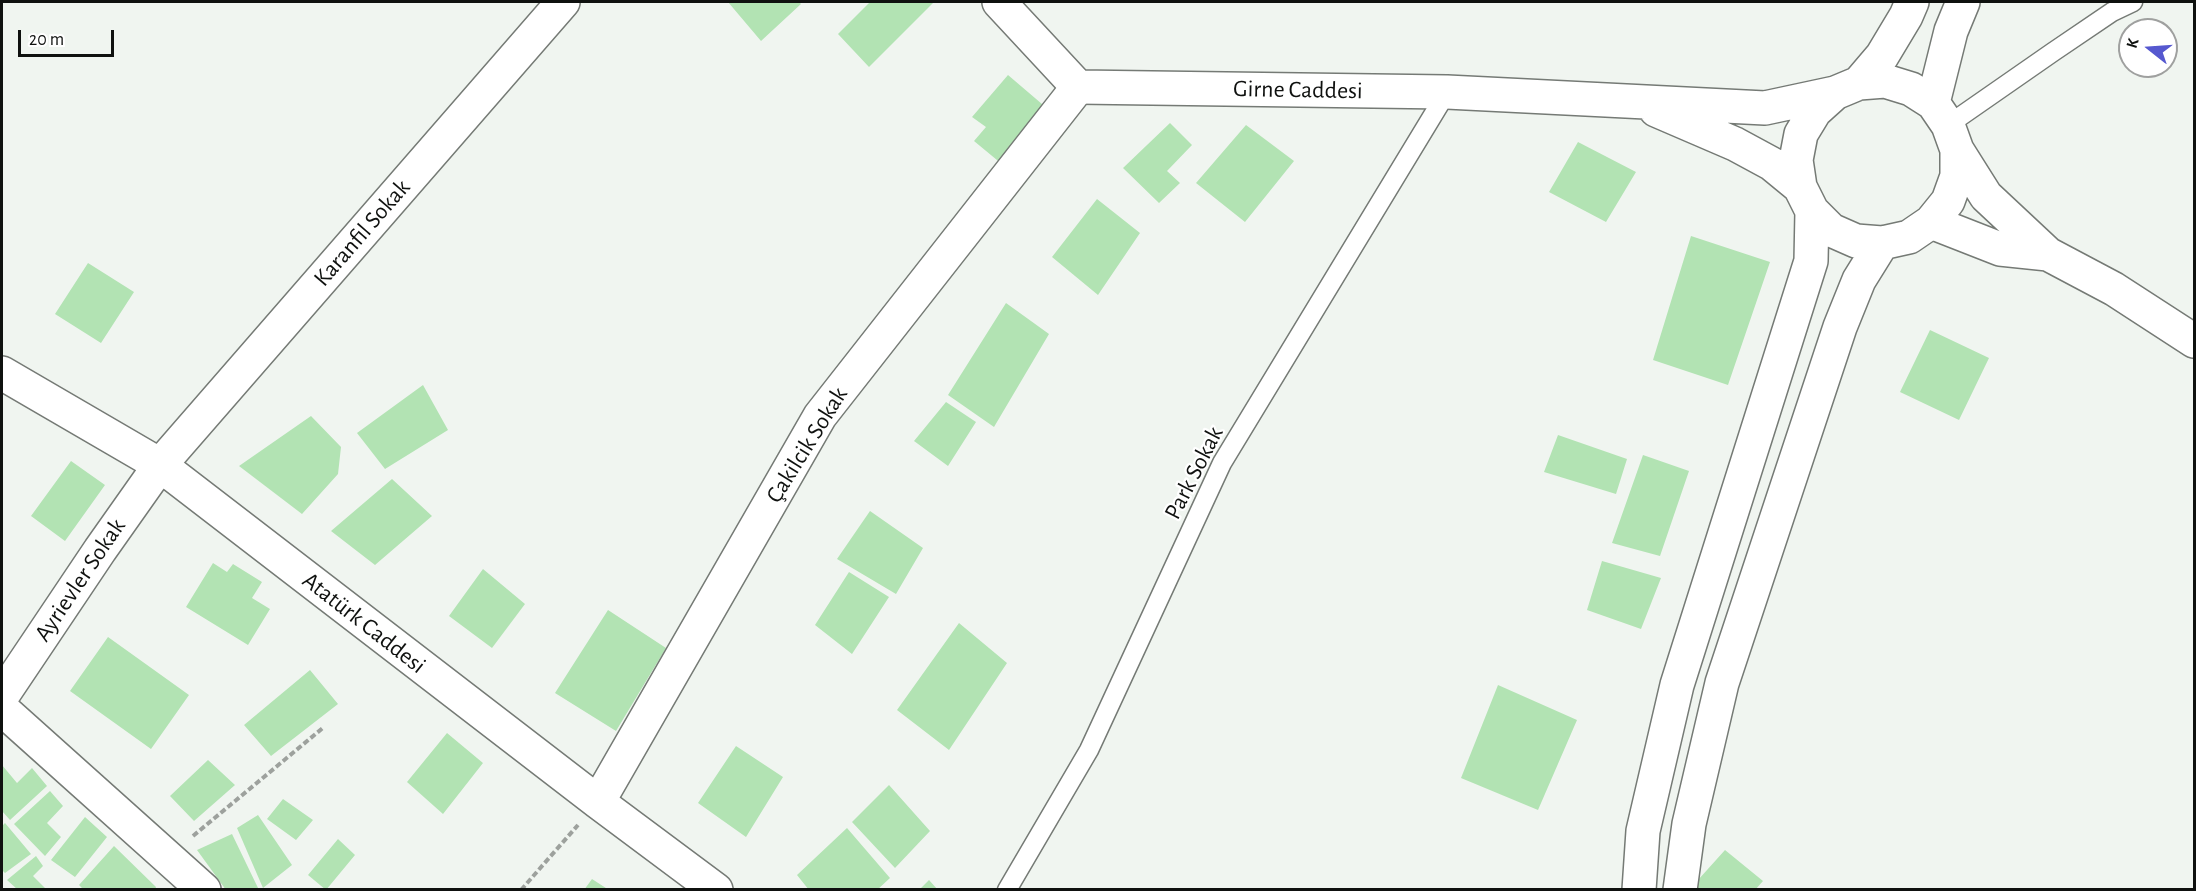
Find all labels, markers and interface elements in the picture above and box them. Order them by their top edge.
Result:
scale bar [21,18,117,56]
north arrow [2118,18,2178,78]
text: 20 m [29,31,64,49]
text: K [2124,37,2142,50]
street label: Girne Caddesi [1233,74,1363,106]
street label: Karanfil Sokak [308,174,416,292]
street label: Çakilcik Sokak [760,382,854,508]
street label: Park Sokak [1158,422,1230,524]
street label: Ayrievler Sokak [28,513,132,647]
street label: Atatürk Caddesi [297,566,431,680]

